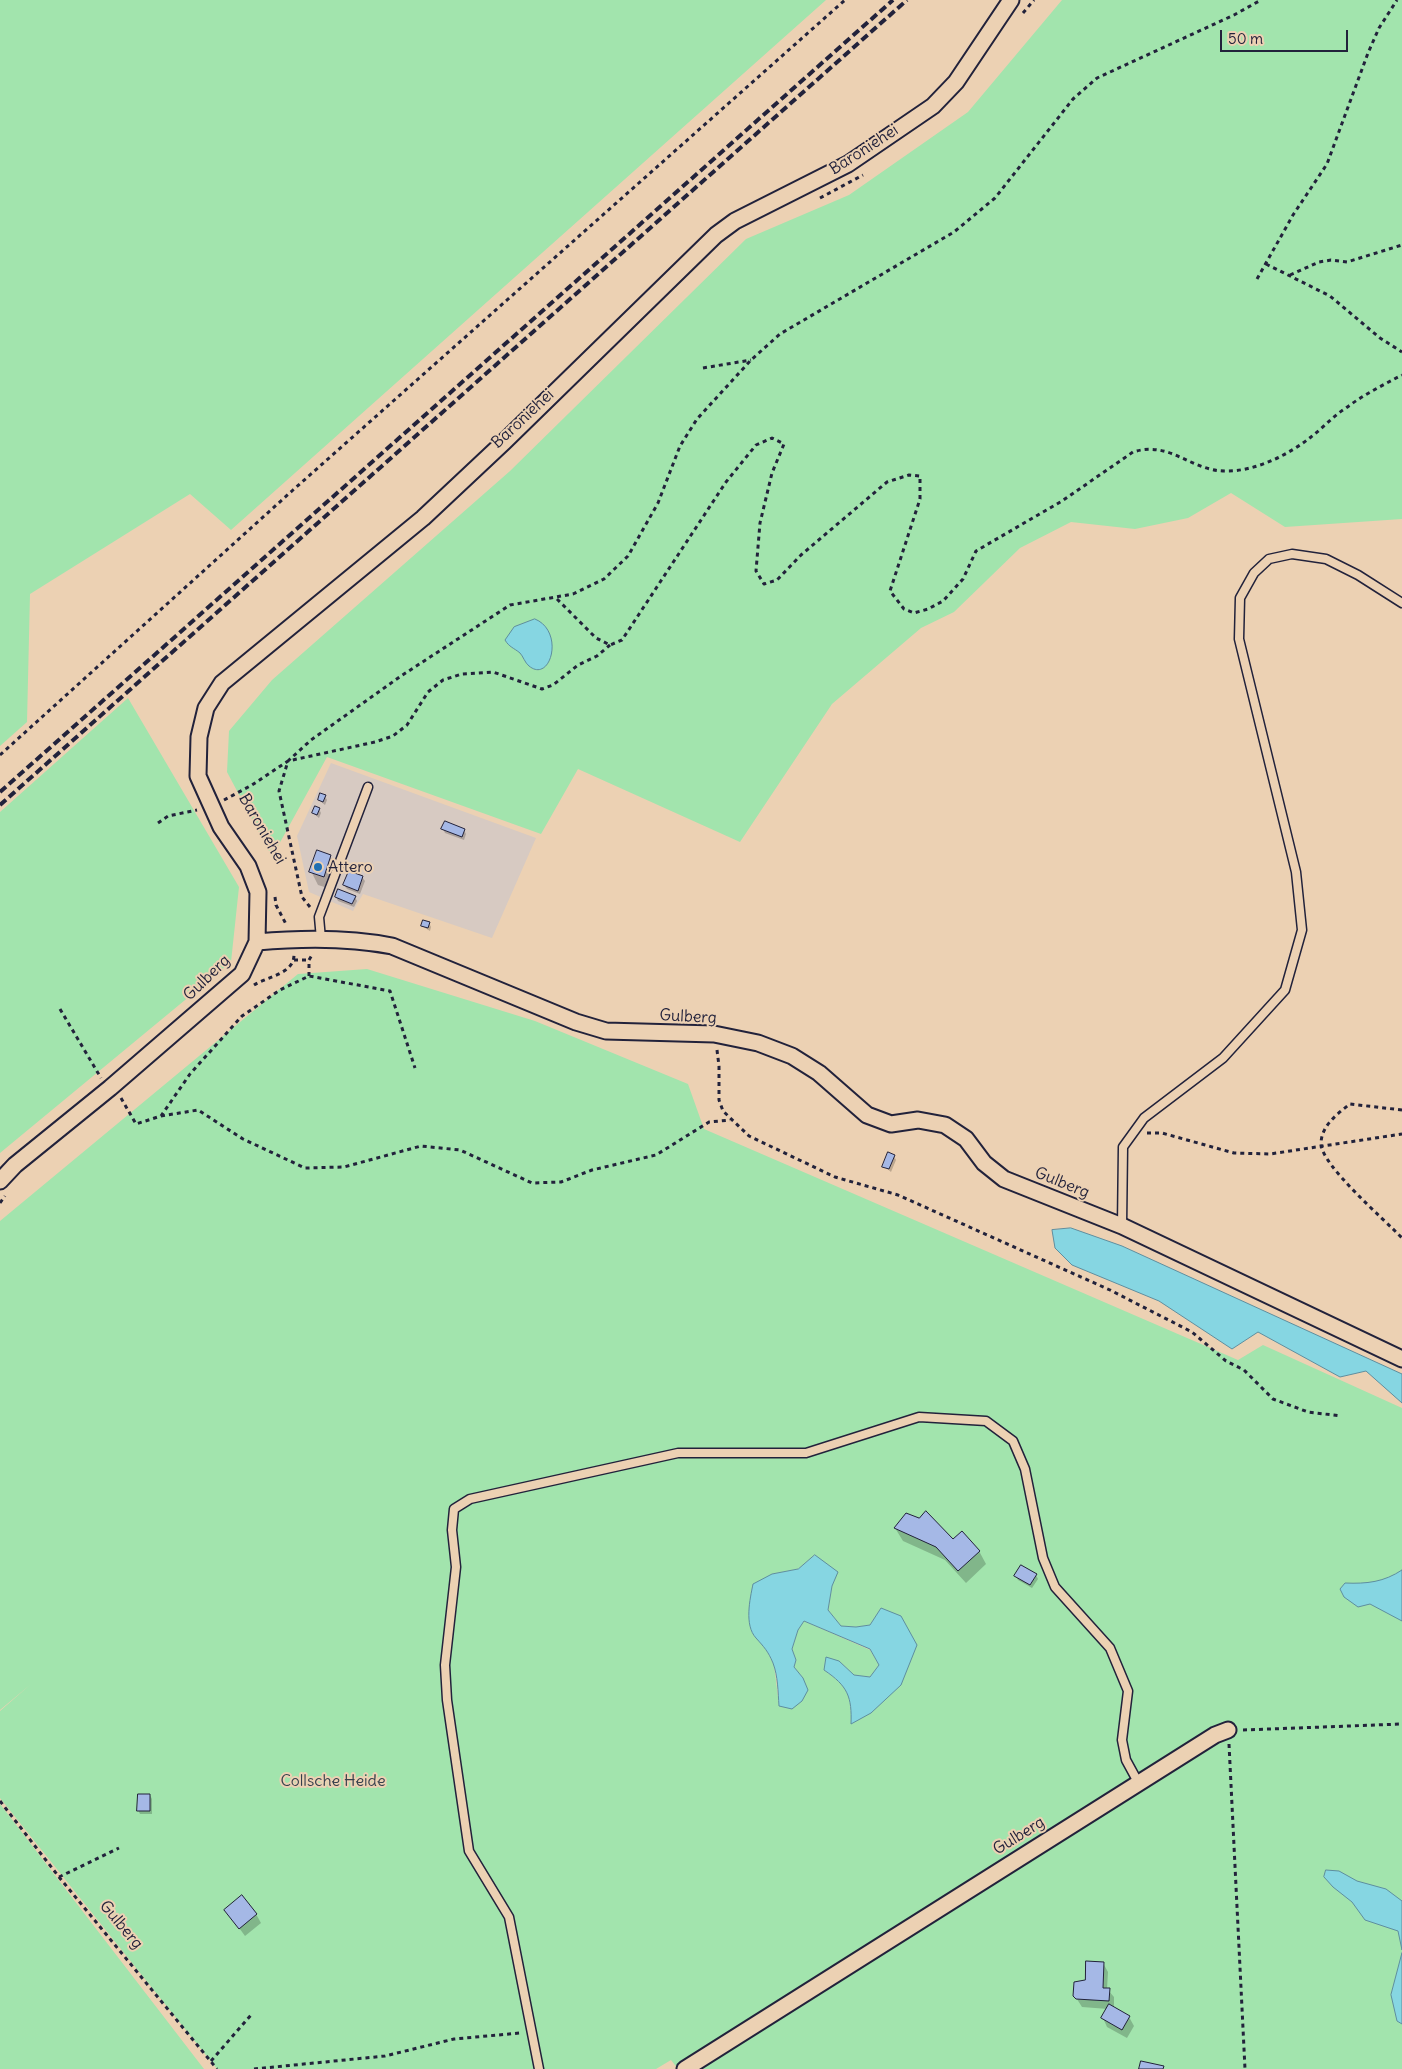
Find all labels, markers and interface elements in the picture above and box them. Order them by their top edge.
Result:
scale bar [1222,20,1350,52]
text: 50 m [1228,29,1263,48]
street label: Baroniehei [826,121,902,179]
street label: Baroniehei [488,385,558,453]
street label: Baroniehei [234,790,290,868]
place label: Attero [328,857,373,877]
marker: Attero [312,861,324,873]
street label: Gulberg [180,951,234,1005]
street label: Gulberg [659,1006,717,1028]
street label: Gulberg [1032,1163,1092,1203]
park label: Collsche Heide [280,1771,386,1791]
street label: Gulberg [990,1813,1048,1859]
street label: Gulberg [95,1897,147,1953]

